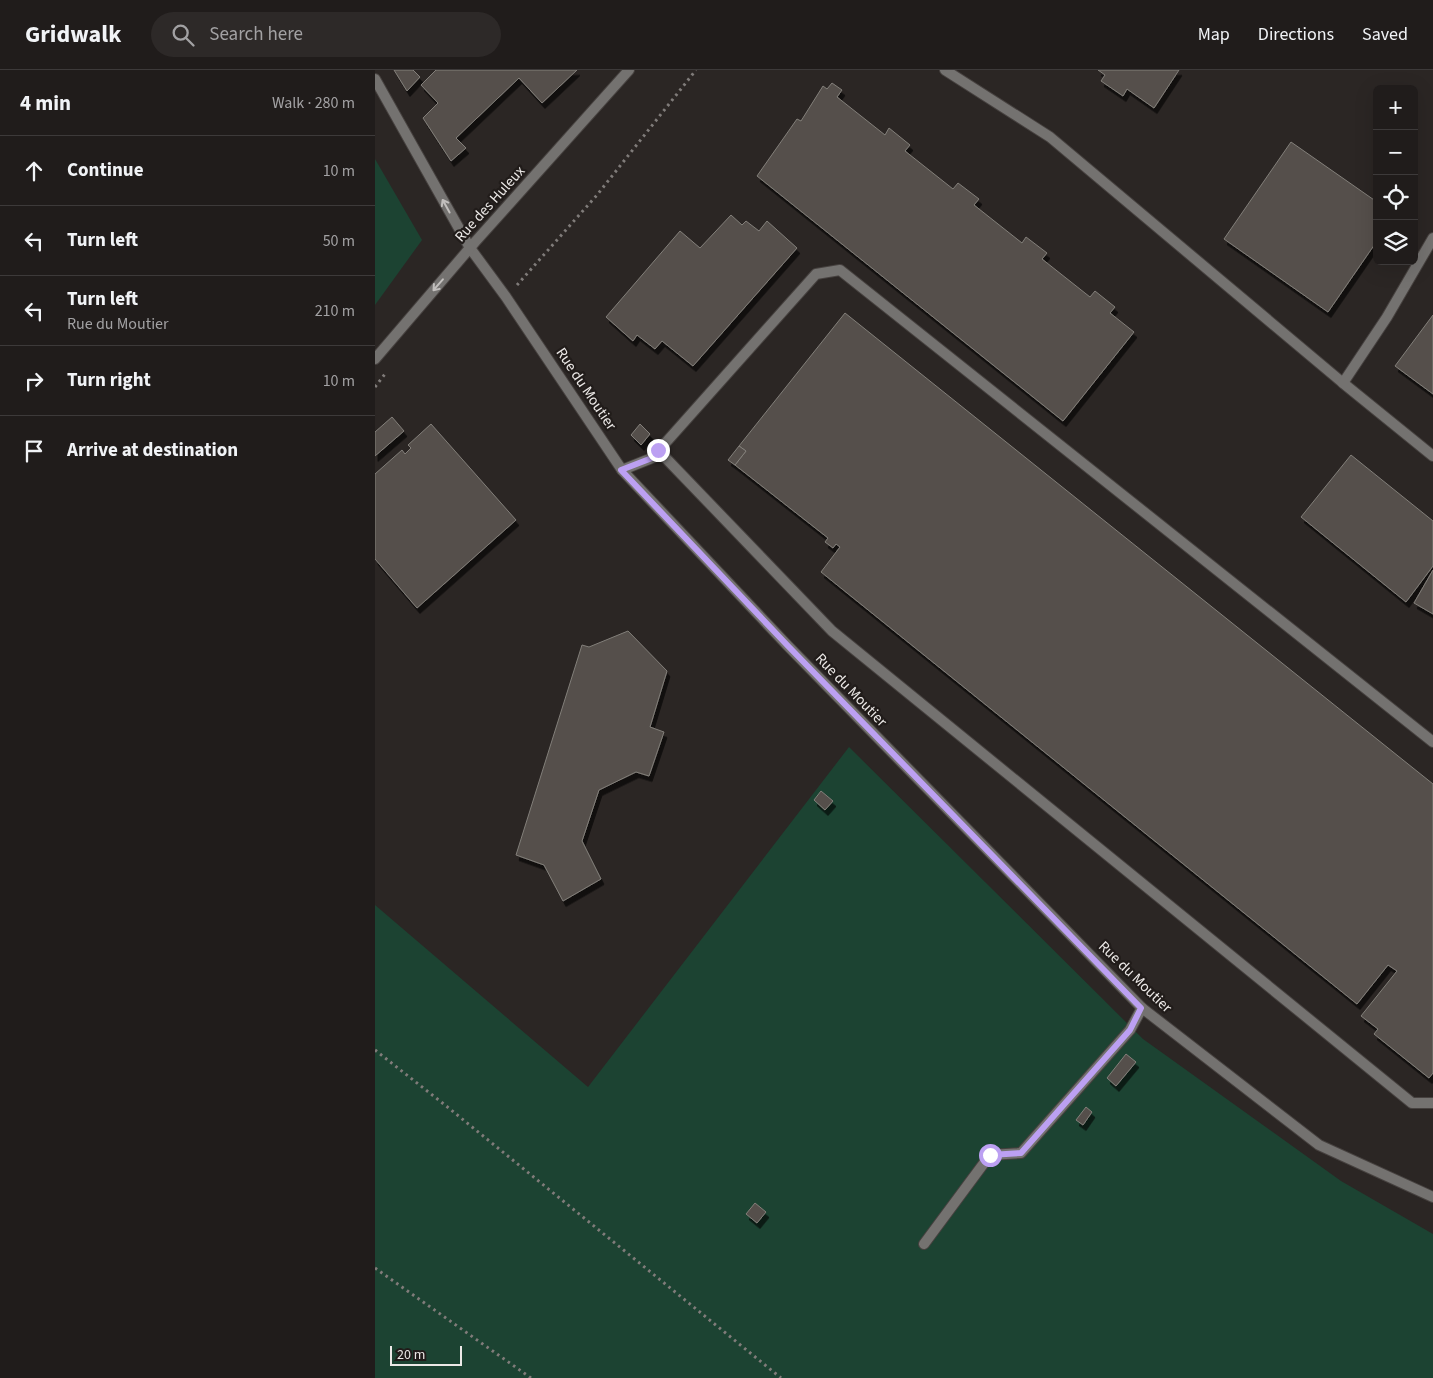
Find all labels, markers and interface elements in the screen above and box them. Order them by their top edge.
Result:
search box [151,12,501,57]
text: Gridwalk [25,17,121,52]
icon: search [169,21,197,49]
text: Search here [209,21,303,48]
text: Map [1198,22,1230,47]
text: Directions [1258,22,1334,47]
text: Saved [1362,22,1408,47]
map controls [1373,85,1418,265]
button: + [1373,85,1418,130]
text: 4 min [20,88,71,118]
text: Walk · 280 m [272,92,355,114]
button: − [1373,130,1418,175]
icon: ahead [20,157,48,185]
text: Continue [67,157,144,184]
text: 10 m [323,160,355,182]
street label: Rue des Huleux [450,161,530,247]
button: locate [1373,175,1418,220]
one-way arrow [441,199,450,214]
button: layers [1373,220,1418,265]
icon: left [20,227,48,255]
text: Turn left [67,227,138,254]
text: 50 m [323,230,355,252]
one-way arrow [432,279,444,292]
text: Turn left [67,286,138,313]
icon: left [20,297,48,325]
text: 210 m [315,300,355,322]
text: Rue du Moutier [67,313,169,335]
street label: Rue du Moutier [551,344,622,435]
icon: right [20,367,48,395]
text: Turn right [67,367,151,394]
text: 10 m [323,370,355,392]
icon: arrive [20,437,48,465]
text: Arrive at destination [67,437,238,464]
route end [647,439,670,462]
street label: Rue du Moutier [810,648,892,732]
street label: Rue du Moutier [1093,936,1177,1018]
route start [979,1144,1002,1167]
scale bar [390,1343,463,1366]
text: 20 m [397,1345,425,1365]

